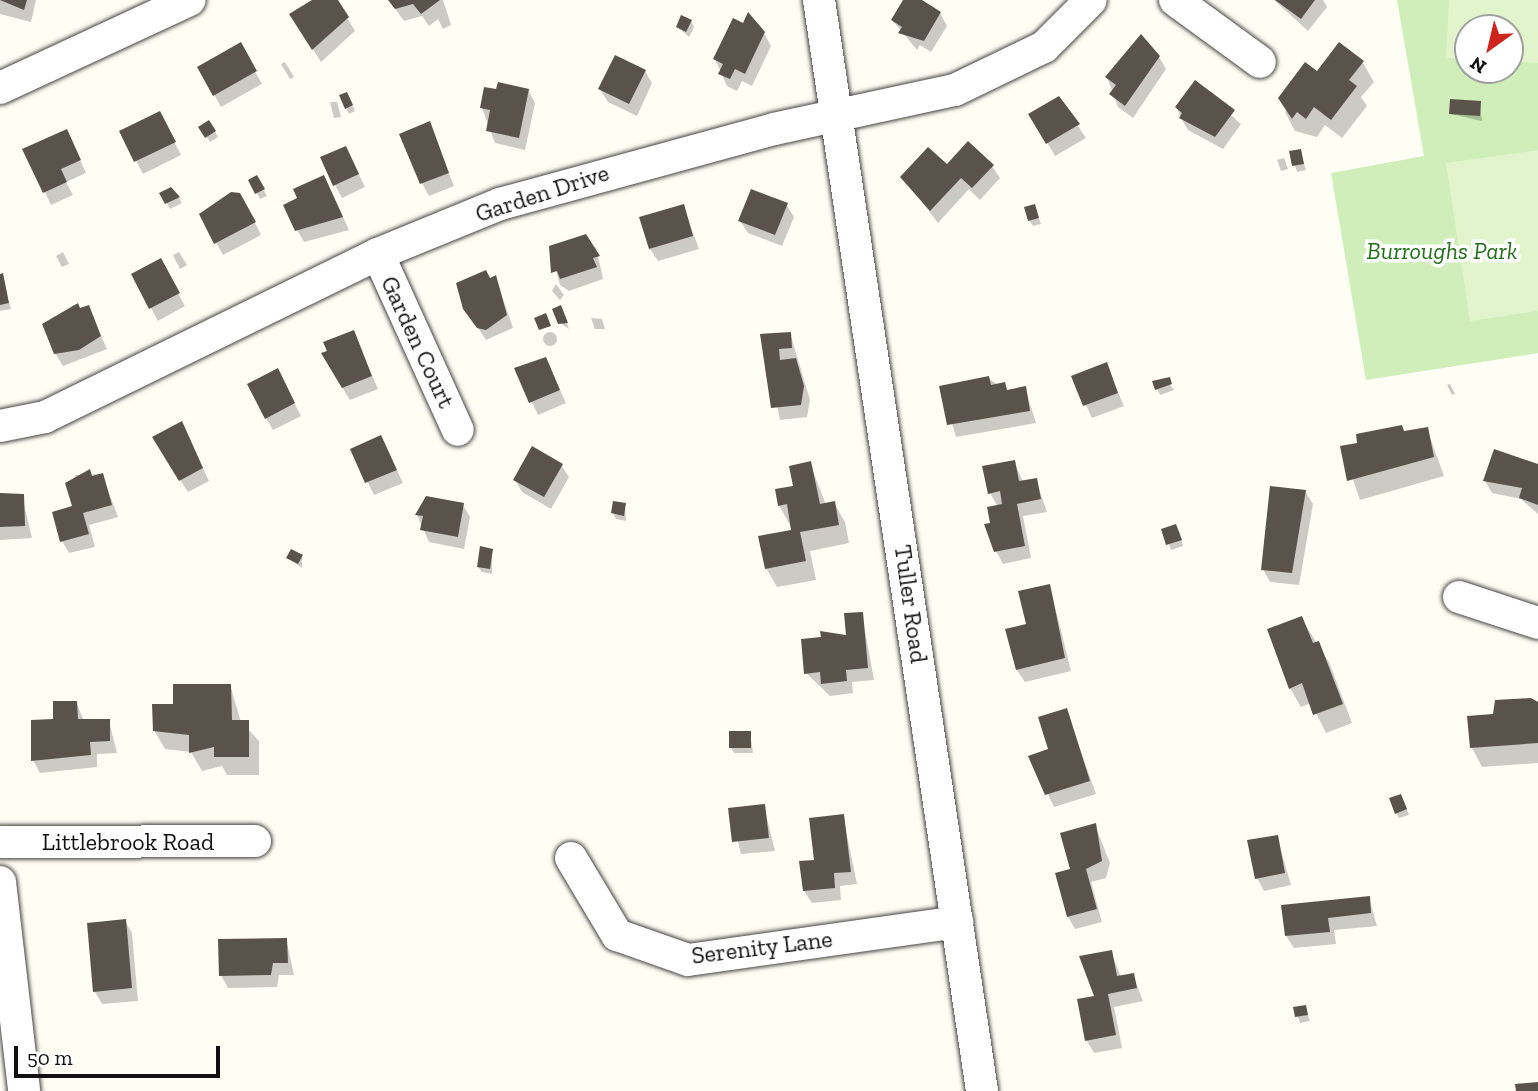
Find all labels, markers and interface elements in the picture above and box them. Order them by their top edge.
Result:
north arrow [1454,14,1524,84]
text: N [1466,52,1491,79]
street label: Garden Drive [472,158,612,228]
park label: Burroughs Park [1367,237,1517,265]
street label: Garden Court [375,271,461,413]
street label: Tuller Road [888,543,934,665]
street label: Littlebrook Road [42,828,214,856]
street label: Serenity Lane [690,924,834,970]
scale bar [18,1032,224,1076]
text: 50 m [27,1045,73,1070]

